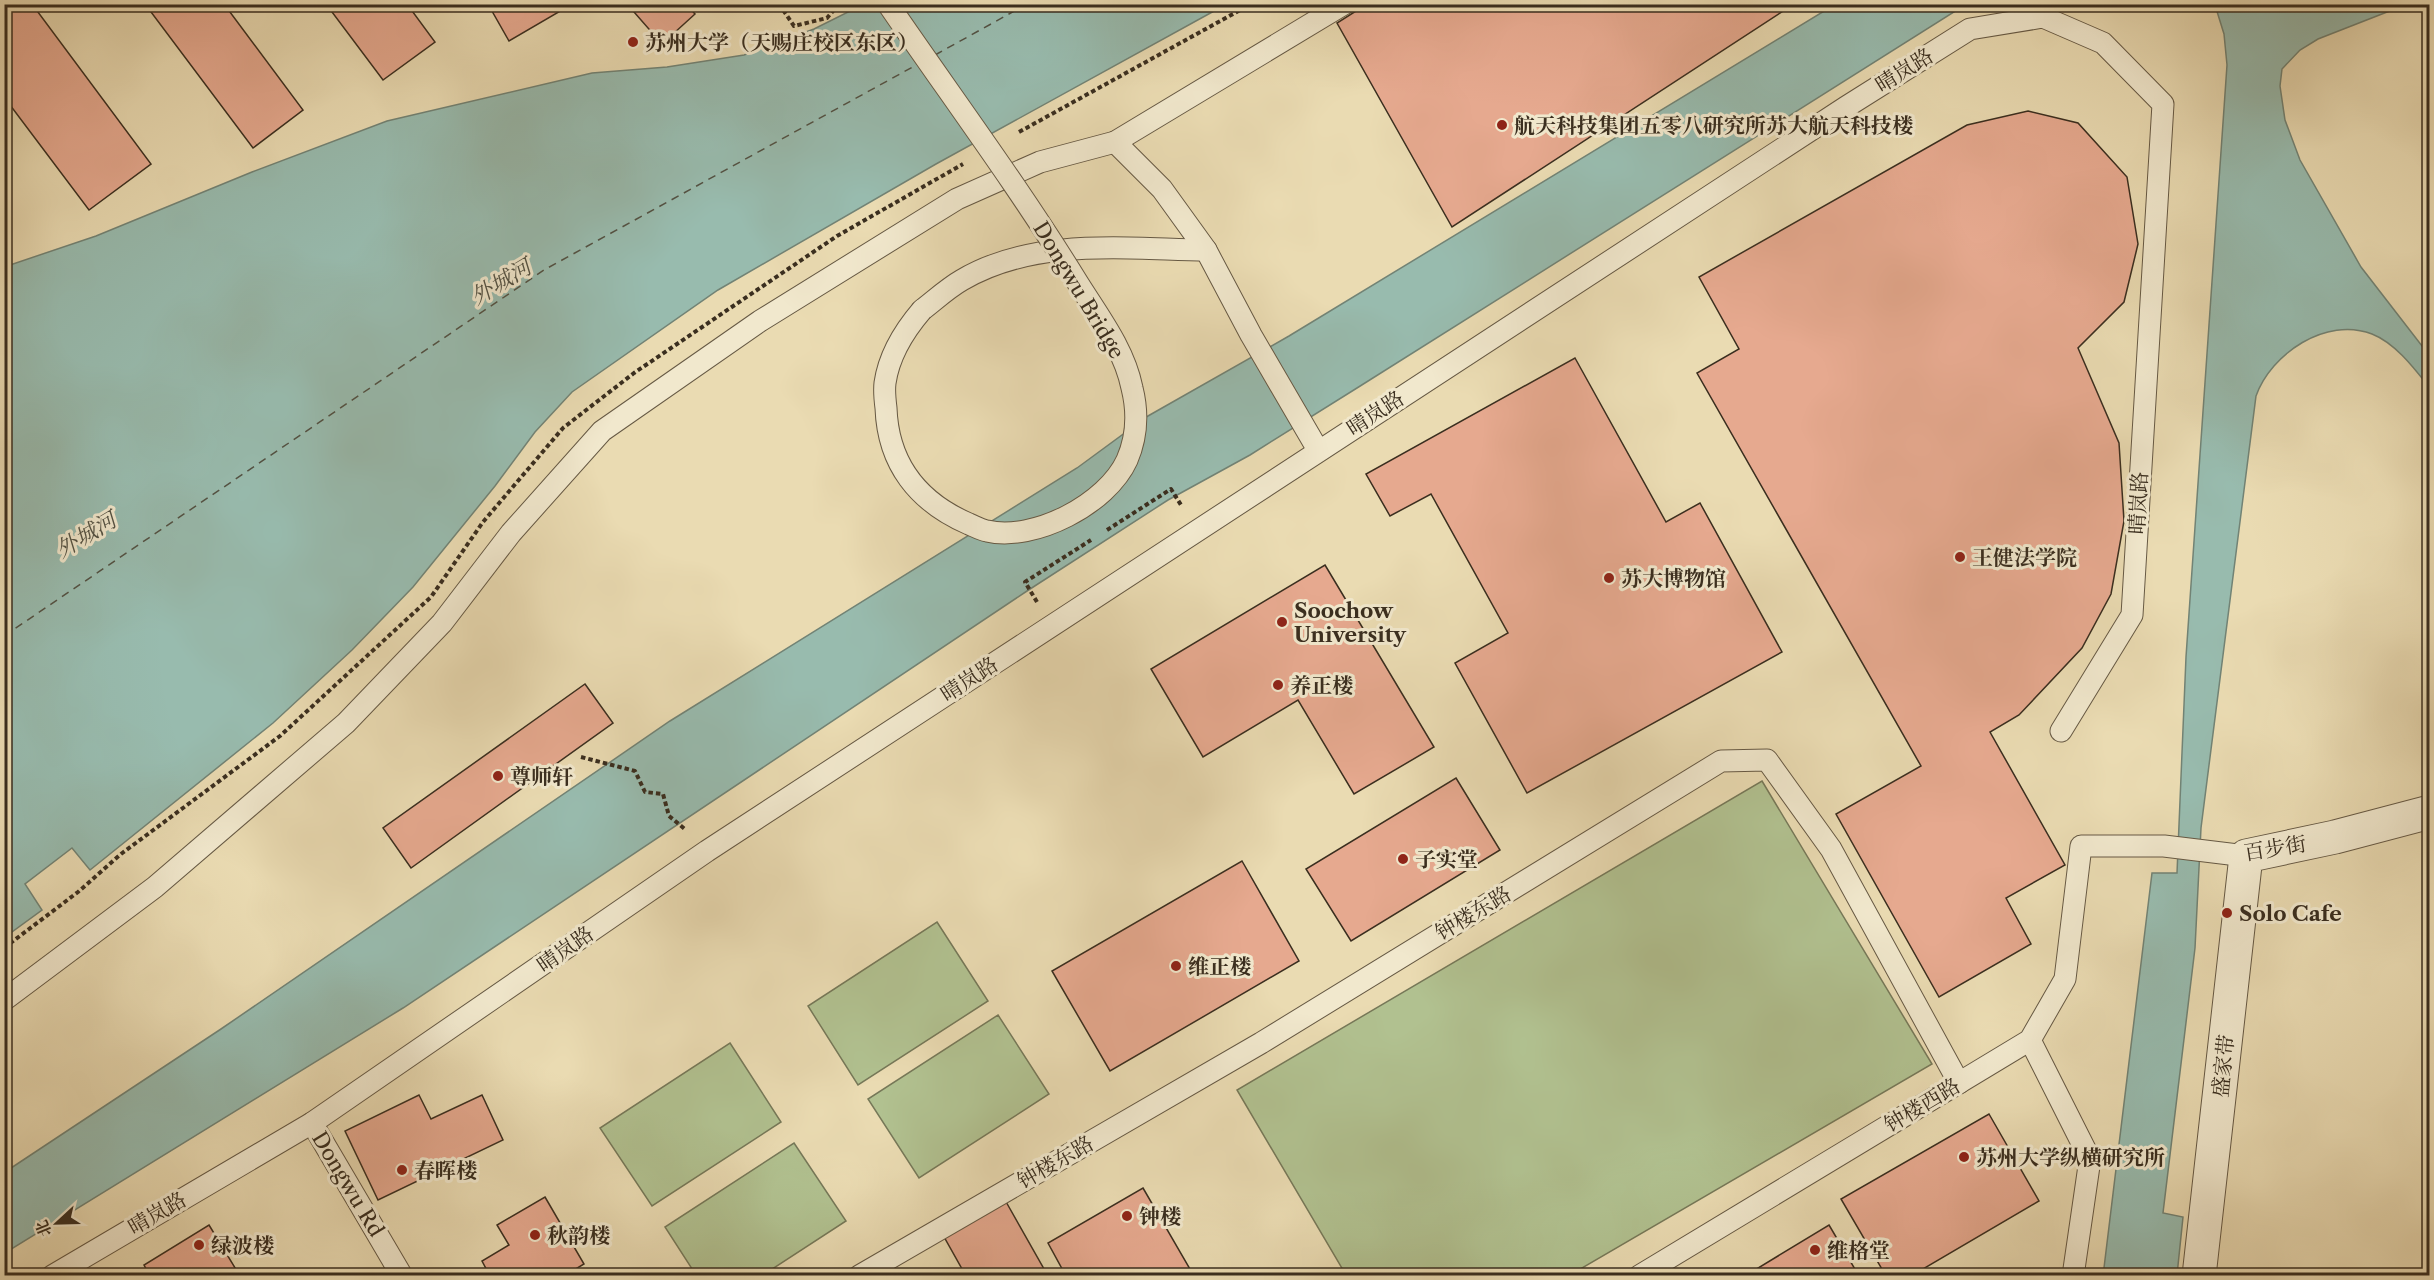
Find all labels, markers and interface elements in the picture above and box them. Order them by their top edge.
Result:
place label: 苏州大学（天赐庄校区东区） [645,30,918,55]
marker: 苏州大学（天赐庄校区东区） [626,35,640,49]
street label: 晴岚路 [1871,43,1937,97]
place label: 航天科技集团五零八研究所苏大航天科技楼 [1514,113,1913,138]
marker: 航天科技集团五零八研究所苏大航天科技楼 [1495,118,1509,132]
street label: Dongwu Bridge [1028,217,1130,363]
water label: 外城河 [466,251,540,311]
street label: 晴岚路 [1342,385,1408,441]
street label: 晴岚路 [2124,471,2152,535]
water label: 外城河 [51,504,125,564]
place label: 王健法学院 [1972,545,2077,570]
marker: 王健法学院 [1953,550,1967,564]
place label: 苏大博物馆 [1621,566,1726,591]
marker: 苏大博物馆 [1602,571,1616,585]
place label: Soochow University [1294,598,1407,647]
marker: Soochow University [1275,615,1289,629]
street label: 晴岚路 [936,651,1002,707]
place label: 养正楼 [1290,673,1353,698]
marker: 养正楼 [1271,678,1285,692]
place label: 尊师轩 [510,764,573,789]
marker: 尊师轩 [491,769,505,783]
street label: 百步街 [2242,831,2308,865]
place label: 子实堂 [1415,847,1478,872]
marker: 子实堂 [1396,852,1410,866]
street label: 钟楼东路 [1431,881,1515,945]
place label: Solo Cafe [2239,901,2342,926]
marker: Solo Cafe [2220,906,2234,920]
street label: 晴岚路 [532,921,598,977]
place label: 维正楼 [1188,954,1251,979]
marker: 维正楼 [1169,959,1183,973]
street label: 盛家带 [2207,1033,2239,1099]
street label: 钟楼西路 [1880,1073,1964,1137]
street label: Dongwu Rd [307,1127,389,1241]
street label: 钟楼东路 [1012,1130,1098,1194]
place label: 苏州大学纵横研究所 [1976,1145,2165,1170]
marker: 苏州大学纵横研究所 [1957,1150,1971,1164]
place label: 春晖楼 [414,1158,477,1183]
marker: 春晖楼 [395,1163,409,1177]
street label: 晴岚路 [123,1186,191,1240]
north arrow [27,1193,87,1253]
place label: 钟楼 [1139,1204,1181,1229]
marker: 钟楼 [1120,1209,1134,1223]
text: 北 [31,1217,55,1240]
place label: 秋韵楼 [547,1223,610,1248]
marker: 秋韵楼 [528,1228,542,1242]
place label: 绿波楼 [211,1233,274,1258]
marker: 绿波楼 [192,1238,206,1252]
place label: 维格堂 [1827,1238,1890,1263]
marker: 维格堂 [1808,1243,1822,1257]

